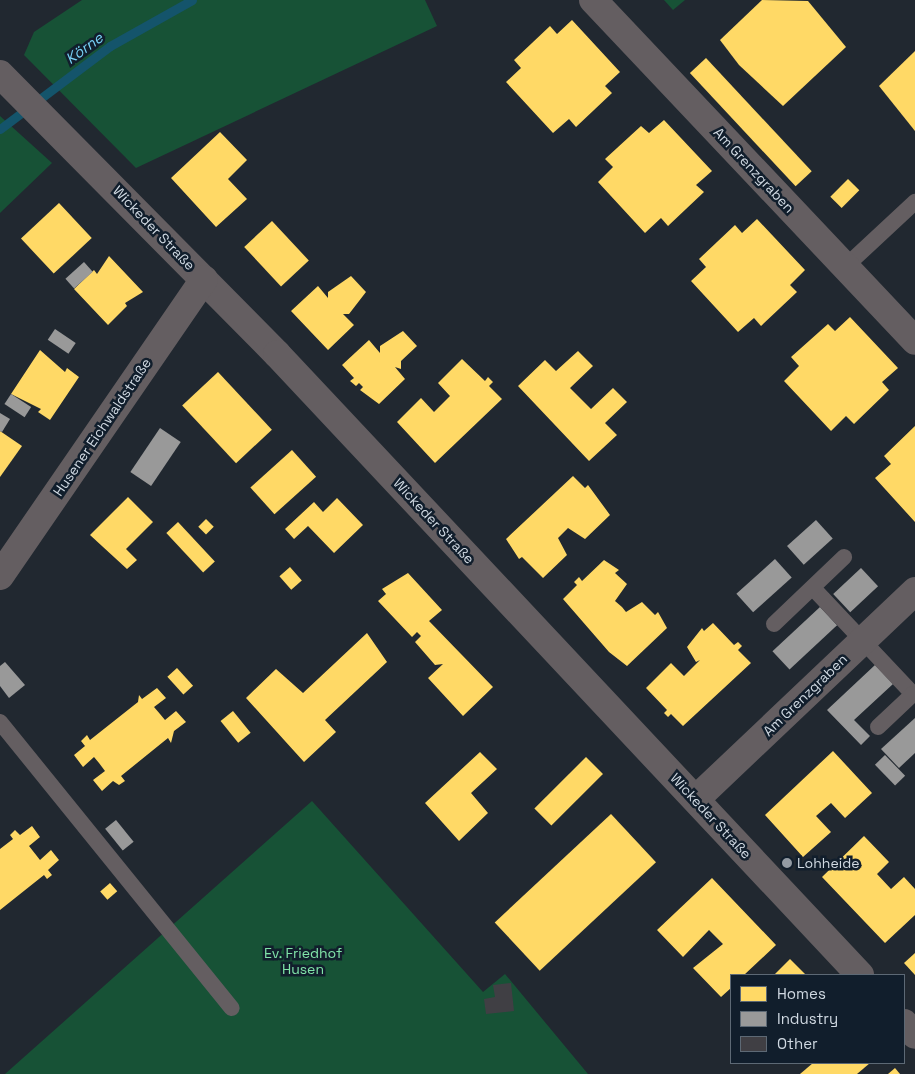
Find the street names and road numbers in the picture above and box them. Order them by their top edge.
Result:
street label: Am Grenzgraben [710,124,798,216]
street label: Wickeder Straße [109,182,199,274]
street label: Husener Eichwaldstraße [50,355,154,499]
street label: Wickeder Straße [390,475,478,567]
street label: Am Grenzgraben [759,651,851,739]
street label: Wickeder Straße [667,770,755,862]

